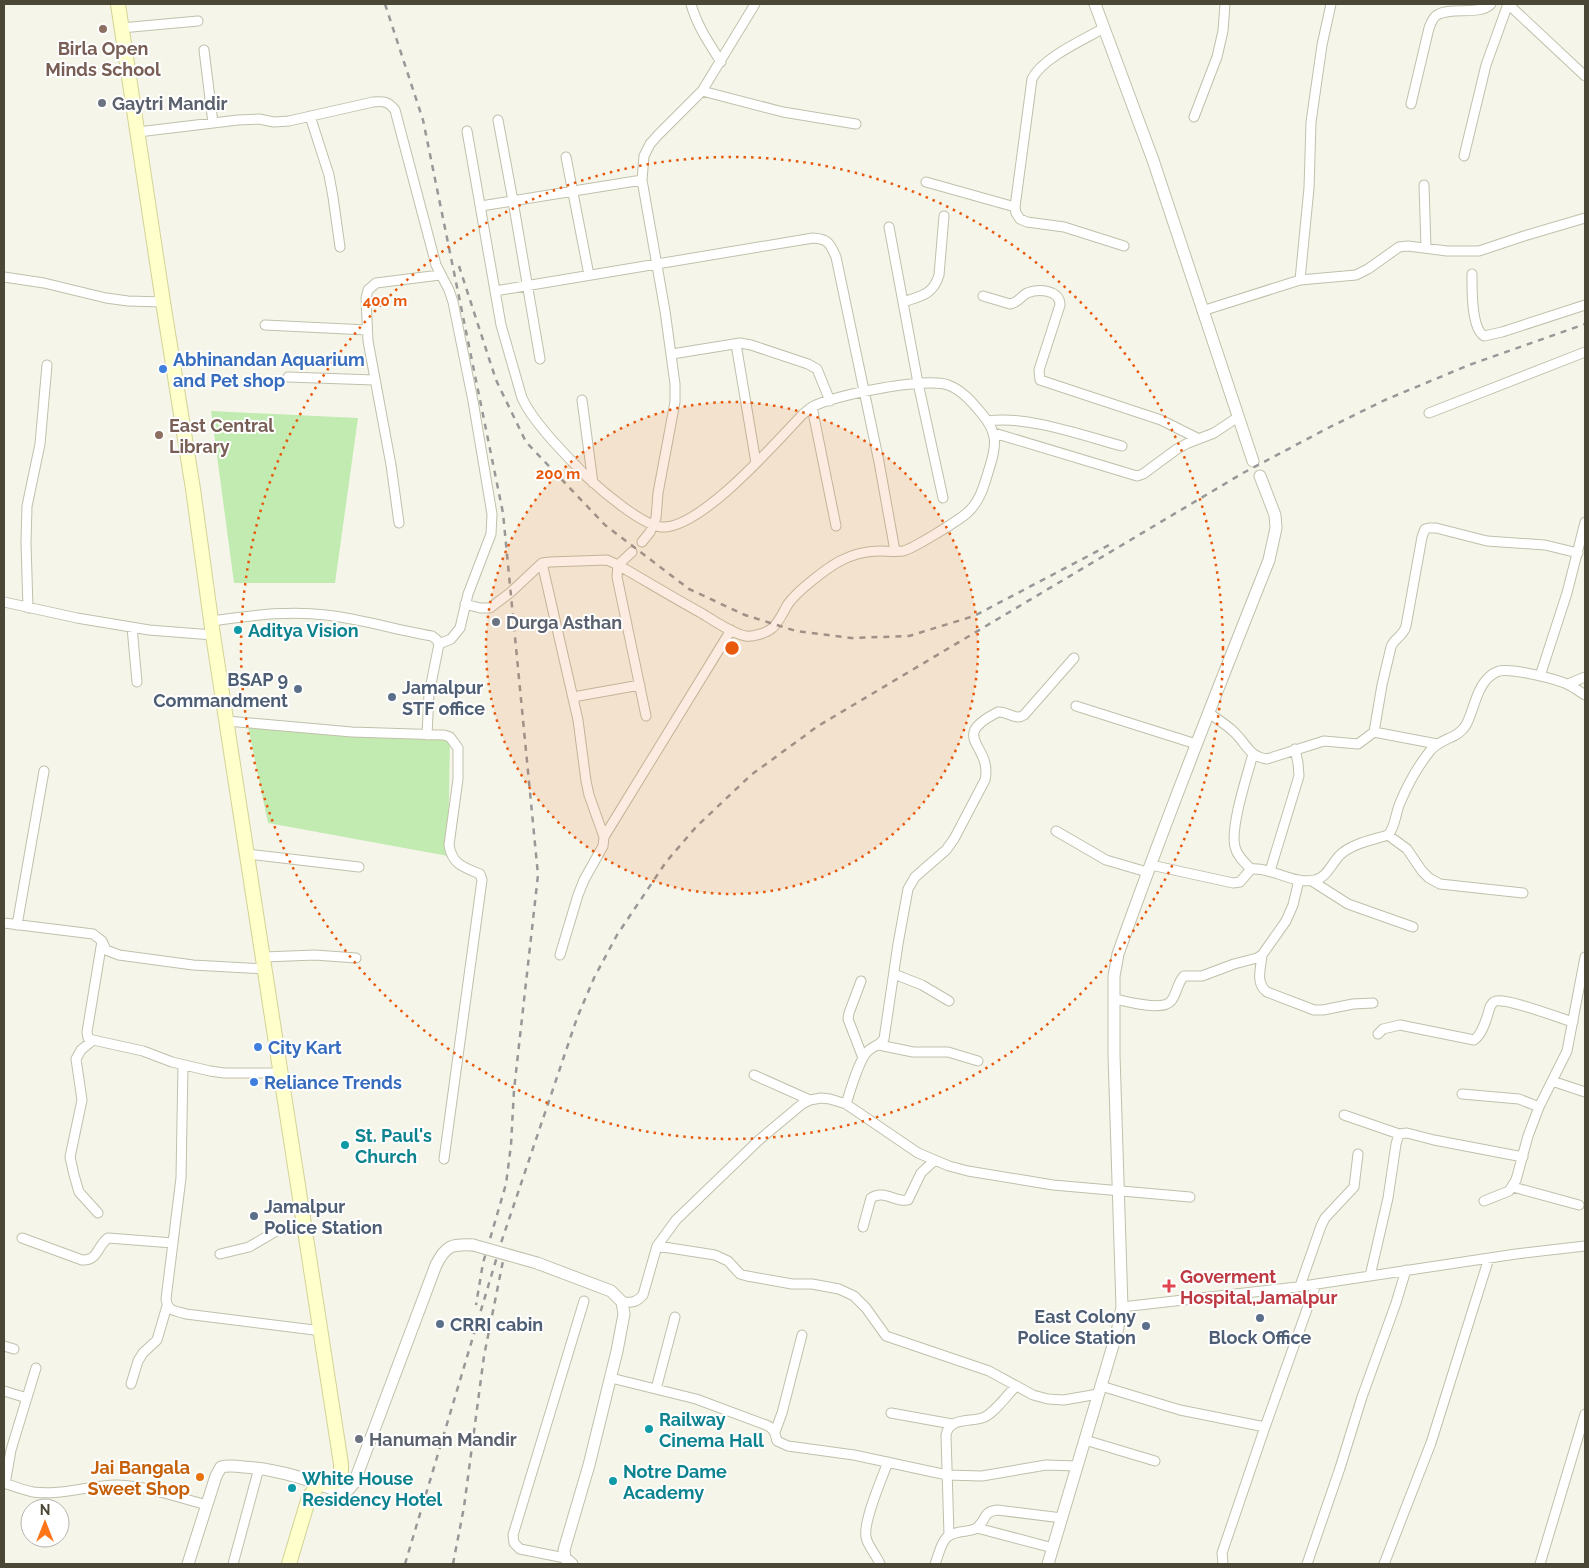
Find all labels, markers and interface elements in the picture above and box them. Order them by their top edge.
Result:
marker: Birla Open Minds School [97,23,109,35]
place label: Birla Open Minds School [45,38,161,80]
place label: Gaytri Mandir [112,93,228,114]
marker: Gaytri Mandir [96,97,108,109]
text: 400 m [363,292,407,310]
place label: Abhinandan Aquarium and Pet shop [173,349,365,391]
marker: Abhinandan Aquarium and Pet shop [157,363,169,375]
place label: East Central Library [169,415,274,457]
marker: East Central Library [153,429,165,441]
text: 200 m [536,465,580,483]
place label: Durga Asthan [506,612,622,633]
marker: Durga Asthan [490,616,502,628]
place label: Aditya Vision [248,620,359,641]
marker: Aditya Vision [232,624,244,636]
centre of rings [723,639,741,657]
place label: BSAP 9 Commandment [153,669,288,711]
place label: Jamalpur STF office [402,677,485,719]
marker: BSAP 9 Commandment [292,683,304,695]
marker: Jamalpur STF office [386,691,398,703]
place label: City Kart [268,1037,342,1058]
marker: City Kart [252,1041,264,1053]
place label: Reliance Trends [264,1072,402,1093]
marker: Reliance Trends [248,1076,260,1088]
place label: St. Paul's Church [355,1125,432,1167]
marker: St. Paul's Church [339,1139,351,1151]
place label: Jamalpur Police Station [264,1196,383,1238]
marker: Jamalpur Police Station [248,1210,260,1222]
place label: Goverment Hospital,Jamalpur [1180,1266,1337,1308]
marker: Goverment Hospital,Jamalpur [1162,1279,1176,1293]
place label: East Colony Police Station [1017,1306,1136,1348]
marker: Block Office [1254,1312,1266,1324]
place label: CRRI cabin [450,1314,543,1335]
marker: CRRI cabin [434,1318,446,1330]
marker: East Colony Police Station [1140,1320,1152,1332]
place label: Block Office [1209,1327,1312,1348]
place label: Railway Cinema Hall [659,1409,764,1451]
marker: Railway Cinema Hall [643,1423,655,1435]
place label: Hanuman Mandir [369,1429,517,1450]
marker: Hanuman Mandir [353,1433,365,1445]
place label: Jai Bangala Sweet Shop [88,1457,190,1499]
place label: Notre Dame Academy [623,1461,727,1503]
place label: White House Residency Hotel [302,1468,442,1510]
marker: Jai Bangala Sweet Shop [194,1471,206,1483]
marker: Notre Dame Academy [607,1475,619,1487]
marker: White House Residency Hotel [286,1482,298,1494]
north arrow [20,1498,70,1548]
text: N [40,1502,50,1518]

